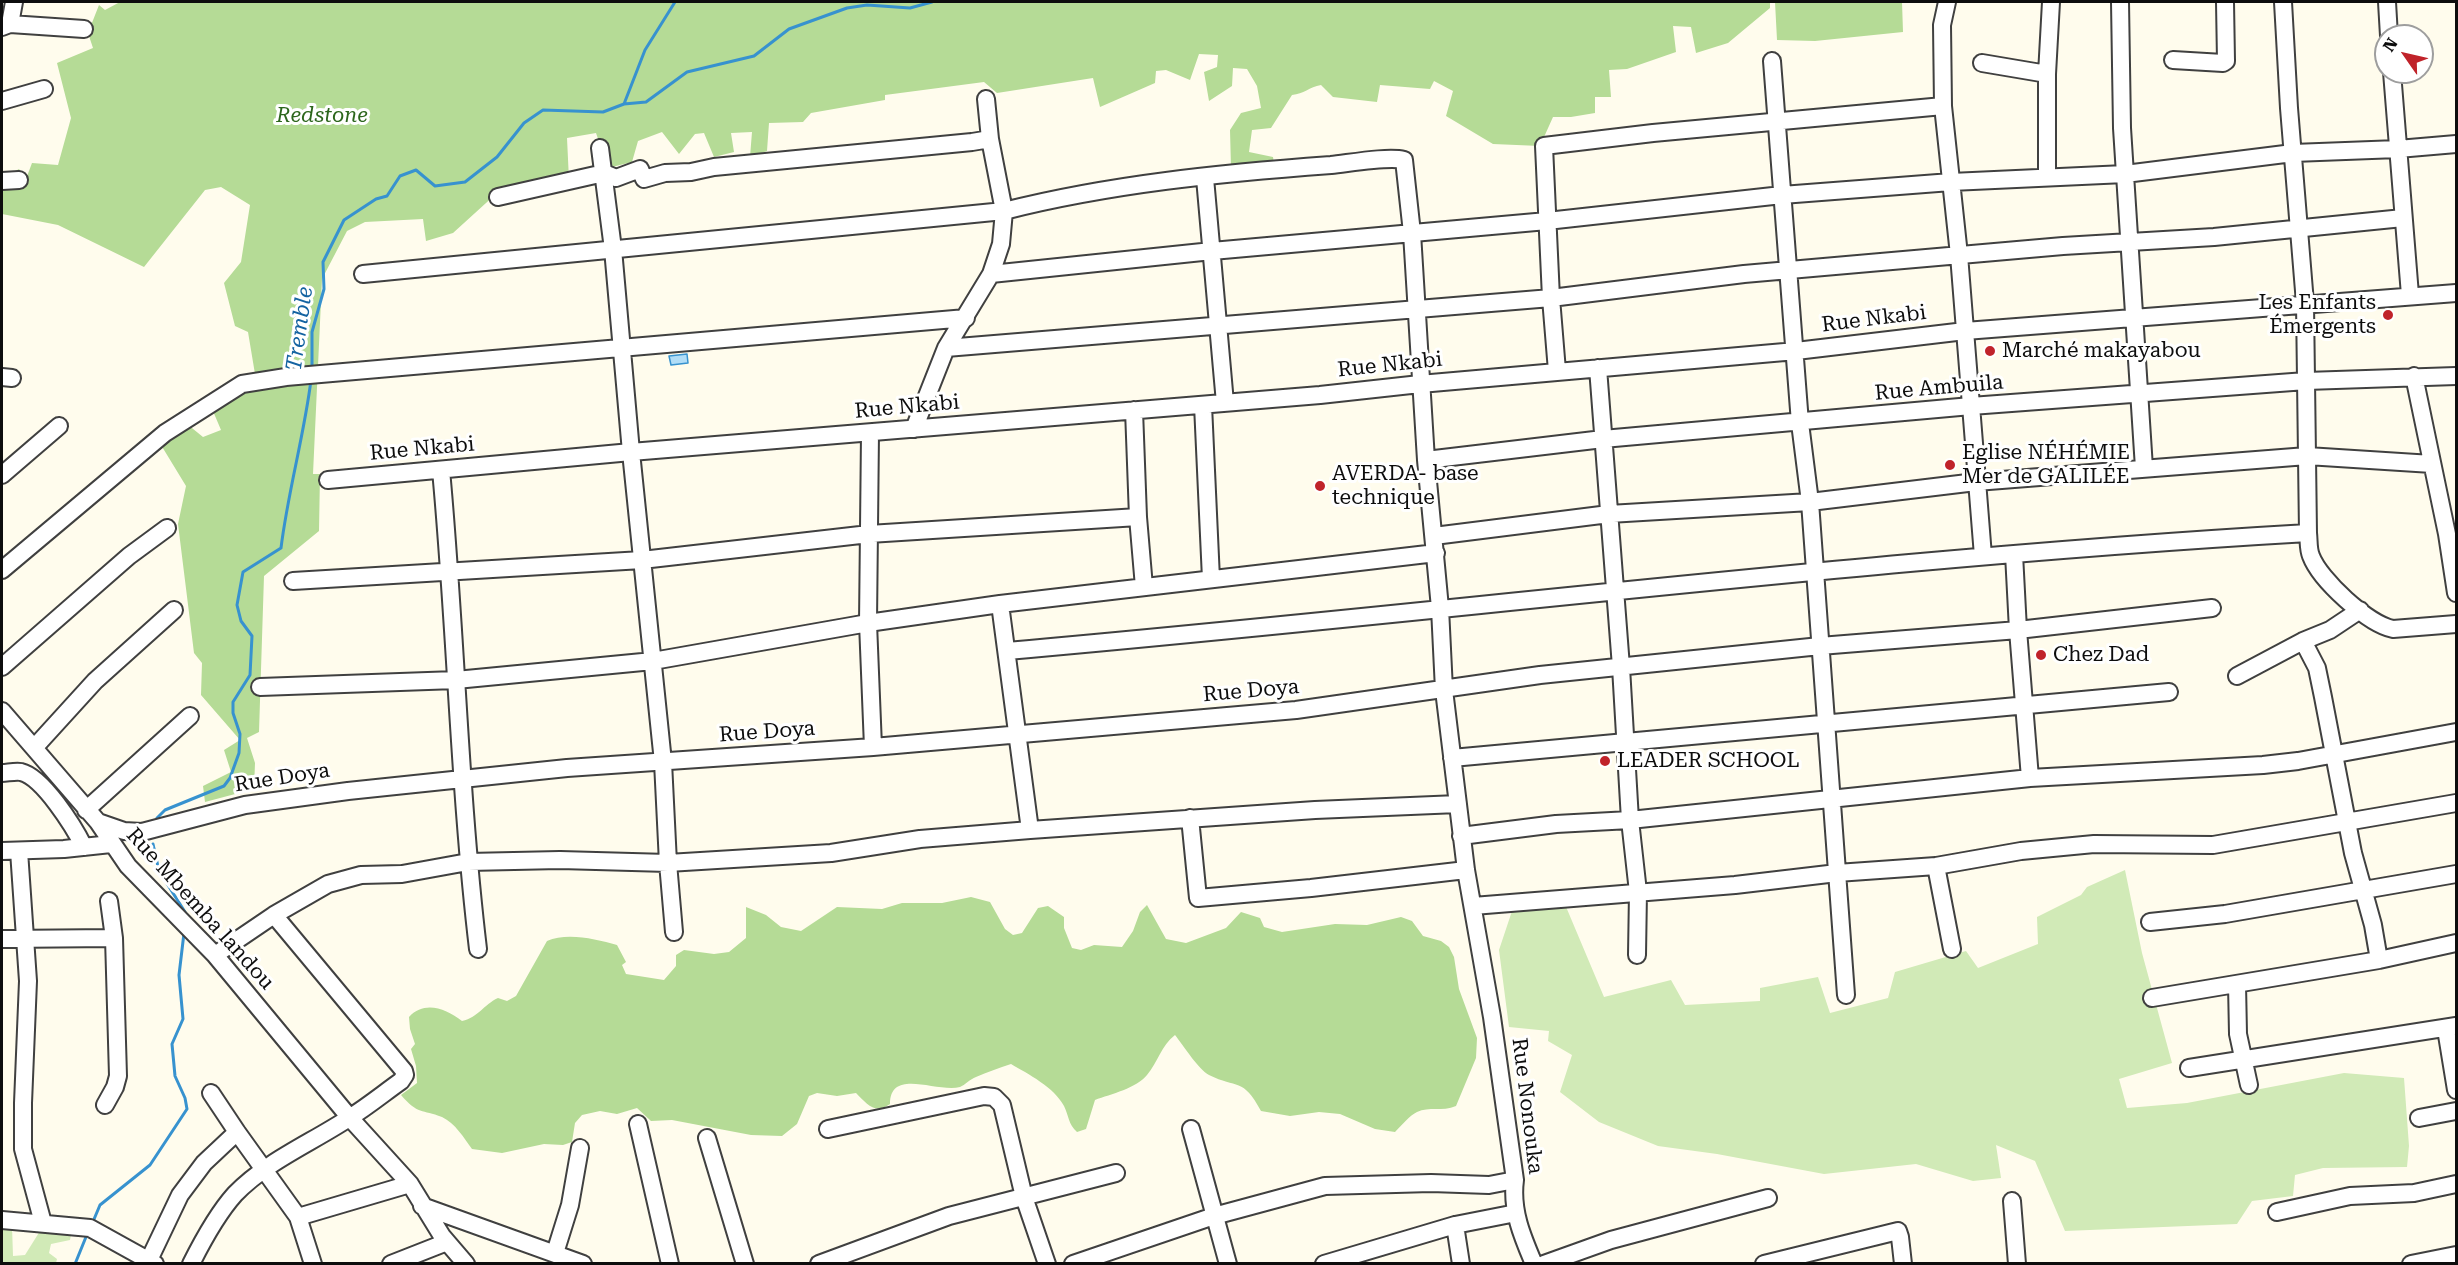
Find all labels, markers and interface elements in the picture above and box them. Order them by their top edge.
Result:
north arrow [2374,24,2434,84]
text: N [2379,34,2402,55]
park label: Redstone [276,103,368,129]
water label: Tremble [281,285,319,373]
place label: Les Enfants Émergents [2258,290,2376,340]
street label: Rue Nkabi [1820,300,1928,338]
marker: Les Enfants Émergents [2381,308,2395,322]
place label: Marché makayabou [2002,338,2201,364]
marker: Marché makayabou [1983,344,1997,358]
street label: Rue Nkabi [1336,347,1444,383]
street label: Rue Ambuila [1874,370,2004,406]
street label: Rue Nkabi [854,390,960,424]
street label: Rue Nkabi [369,432,475,466]
place label: Eglise NÉHÉMIE Mer de GALILÉE [1962,440,2130,490]
marker: Eglise NÉHÉMIE Mer de GALILÉE [1943,458,1957,472]
place label: AVERDA- base technique [1332,461,1478,511]
marker: AVERDA- base technique [1313,479,1327,493]
place label: Chez Dad [2053,642,2149,668]
marker: Chez Dad [2034,648,2048,662]
street label: Rue Doya [1202,674,1300,708]
street label: Rue Doya [718,716,816,748]
place label: LEADER SCHOOL [1617,748,1800,774]
marker: LEADER SCHOOL [1598,754,1612,768]
street label: Rue Doya [232,758,332,798]
street label: Rue Mbemba landou [121,823,279,995]
street label: Rue Nonouka [1506,1036,1548,1176]

